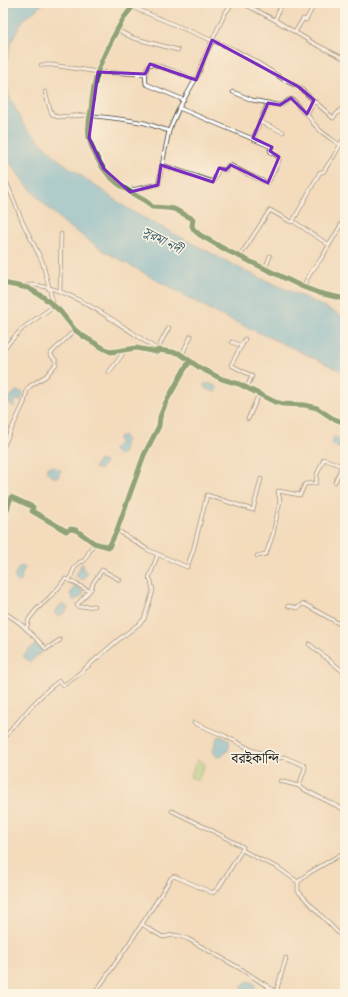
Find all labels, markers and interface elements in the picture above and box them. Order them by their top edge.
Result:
water label: সুরমা নদী [139,223,186,259]
district label: বরইকান্দি [230,749,280,768]

